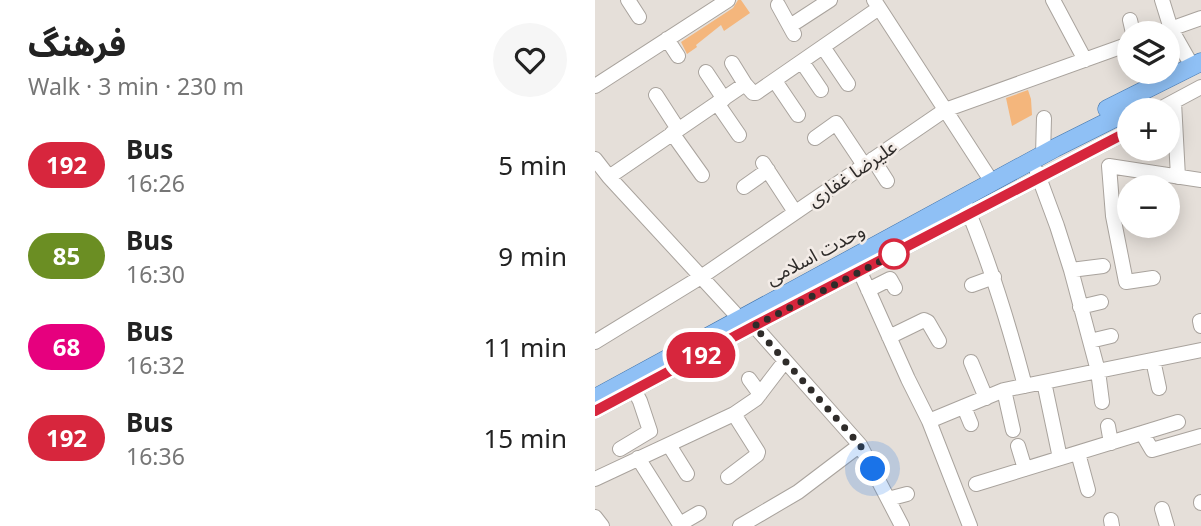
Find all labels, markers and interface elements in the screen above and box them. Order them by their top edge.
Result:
text: فرهنگ [28,21,126,66]
map controls [1117,21,1180,238]
button: layers [1117,21,1180,84]
button: heart [493,23,567,97]
text: Walk · 3 min · 230 m [28,70,244,102]
button: + [1117,98,1180,161]
text: Bus [126,131,173,167]
street label: علیرضا غفاری [802,133,902,213]
text: 5 min [498,147,567,183]
text: 192 [46,148,87,181]
text: 16:26 [126,167,185,199]
button: − [1117,175,1180,238]
street label: وحدت اسلامی [761,217,869,291]
text: Bus [126,222,173,258]
text: 9 min [498,238,567,274]
text: 85 [53,239,80,272]
unlabelled marker [879,239,909,269]
text: 16:30 [126,258,185,290]
text: Bus [126,313,173,349]
text: 11 min [483,329,567,365]
text: 68 [53,330,80,363]
line badge: 192 [661,332,741,378]
text: 192 [680,338,722,371]
text: 16:32 [126,349,185,381]
text: Bus [126,404,173,440]
text: 15 min [483,420,567,456]
text: 192 [46,421,87,454]
text: 16:36 [126,440,185,472]
your location [855,451,890,486]

